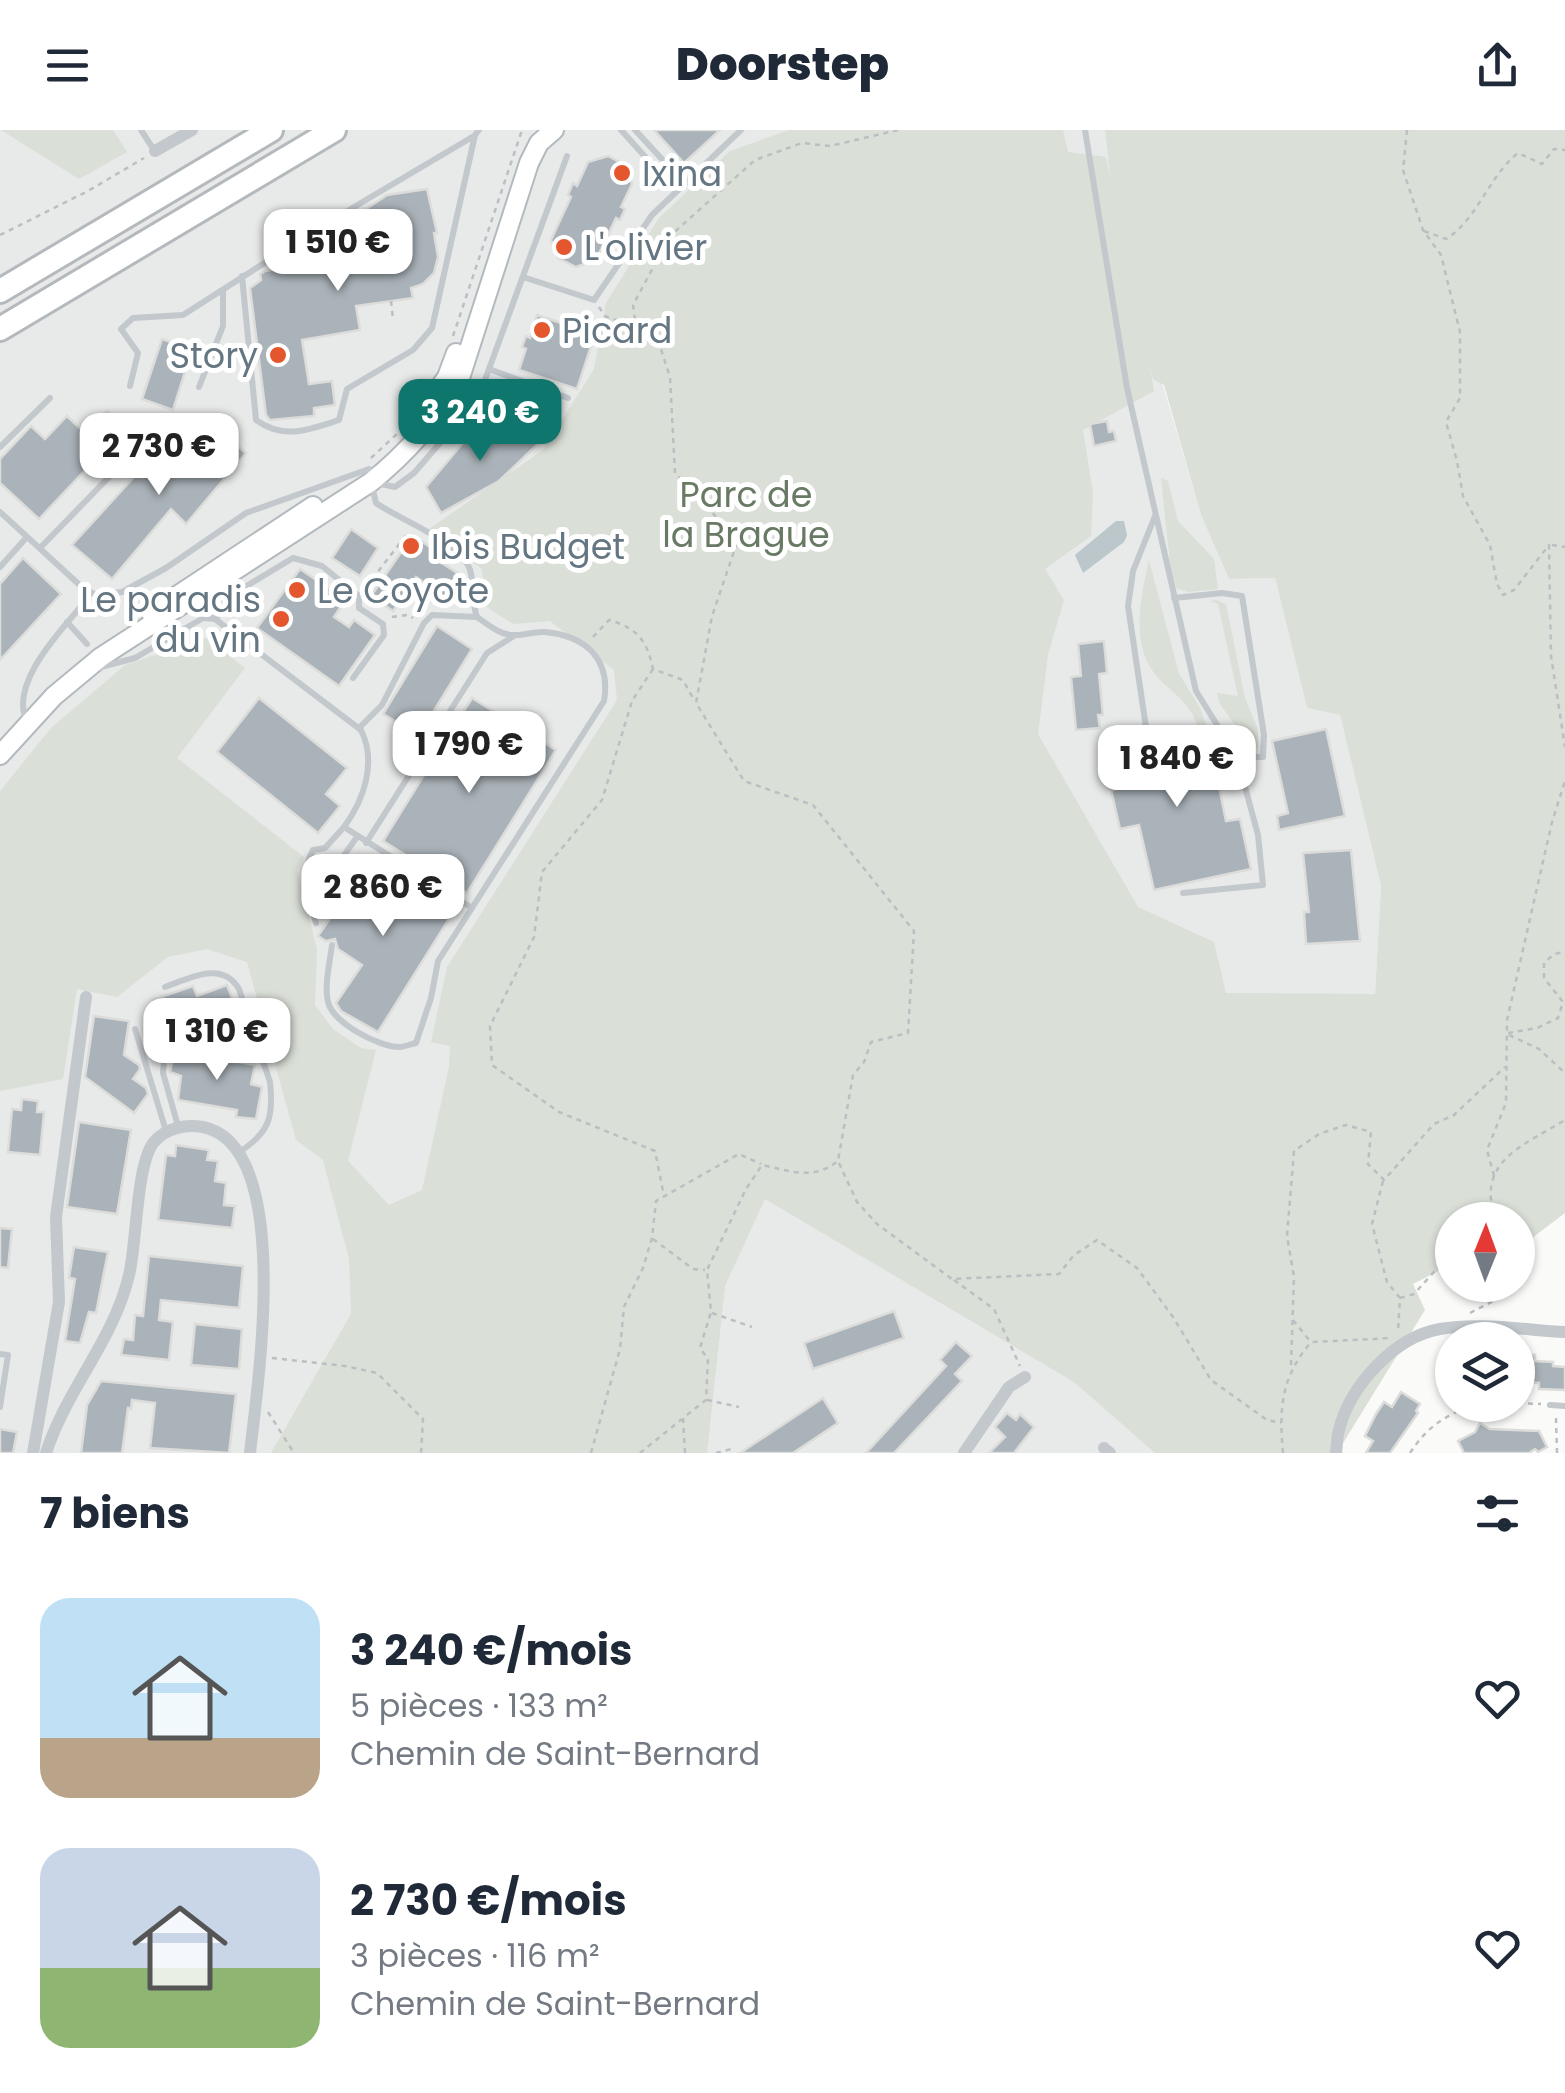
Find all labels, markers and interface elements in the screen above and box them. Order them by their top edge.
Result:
text: Doorstep [676,33,889,96]
icon: menu [40,38,95,93]
icon: share [1470,38,1525,93]
place label: Ixina [642,149,722,198]
marker: Ixina [611,162,633,184]
pin: 1 510 € [246,209,430,294]
text: 1 510 € [286,219,390,264]
place label: L'olivier [584,223,707,272]
marker: L'olivier [553,236,575,258]
place label: Picard [562,306,673,355]
marker: Picard [531,319,553,341]
place label: Story [170,331,258,380]
marker: Story [267,344,289,366]
pin: 3 240 € [388,379,572,464]
text: 3 240 € [420,389,540,434]
pin: 2 730 € [67,413,251,498]
text: 2 730 € [102,423,216,468]
park label: Parc de la Brague [662,470,830,559]
place label: Ibis Budget [431,522,625,571]
marker: Ibis Budget [400,535,422,557]
place label: Le Coyote [317,566,489,615]
place label: Le paradis du vin [80,575,261,664]
marker: Le Coyote [286,579,308,601]
marker: Le paradis du vin [270,608,292,630]
pin: 1 790 € [377,711,561,796]
text: 1 790 € [415,721,523,766]
pin: 1 840 € [1085,725,1269,810]
text: 1 840 € [1120,735,1234,780]
pin: 2 860 € [291,854,475,939]
text: 2 860 € [323,864,443,909]
pin: 1 310 € [125,998,309,1083]
text: 1 310 € [165,1008,269,1053]
north arrow [1435,1202,1535,1302]
map controls [1435,1202,1535,1422]
button: layers [1435,1322,1535,1422]
text: 7 biens [40,1484,190,1543]
icon: filters [1470,1486,1525,1541]
text: 3 240 €/mois [350,1621,633,1680]
icon: home [120,1638,240,1758]
icon: heart [1470,1671,1525,1726]
text: 5 pièces · 133 m² [350,1683,608,1728]
text: Chemin de Saint-Bernard [350,1731,760,1776]
text: 2 730 €/mois [350,1871,627,1930]
icon: home [120,1888,240,2008]
icon: heart [1470,1921,1525,1976]
text: 3 pièces · 116 m² [350,1933,599,1978]
text: Chemin de Saint-Bernard [350,1981,760,2026]

